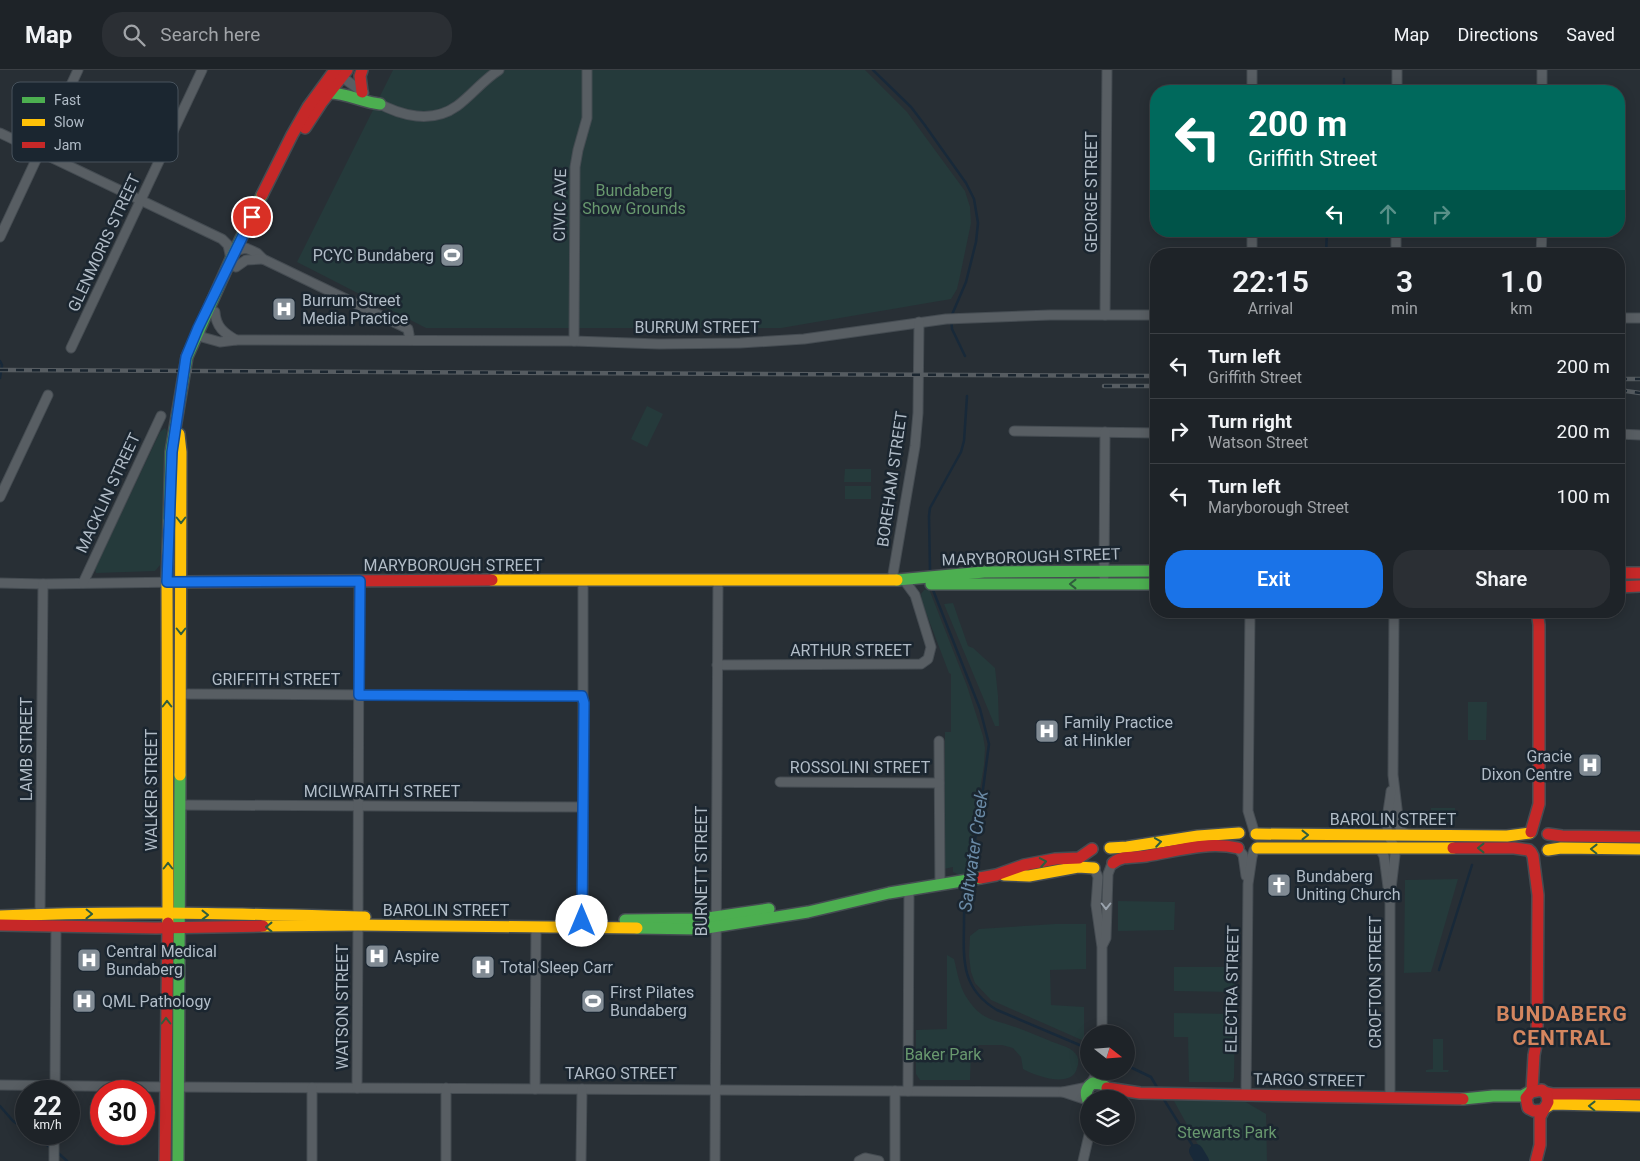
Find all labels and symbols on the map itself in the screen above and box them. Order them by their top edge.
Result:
legend [12,82,178,162]
text: Fast [54,92,81,108]
text: Slow [54,114,85,130]
street label: GEORGE STREET [1082,131,1101,253]
text: Jam [54,137,82,153]
street label: CIVIC AVE [550,168,570,242]
street label: GLENMORIS STREET [64,171,144,315]
park label: Bundaberg Show Grounds [582,181,686,218]
pin [231,196,273,238]
sports icon: PCYC Bundaberg [439,242,465,268]
place label: PCYC Bundaberg [313,246,434,265]
place label: Burrum Street Media Practice [302,291,408,328]
hospital icon: Burrum Street Media Practice [271,296,297,322]
street label: BURRUM STREET [634,318,760,337]
street label: BOREHAM STREET [873,410,911,548]
street label: MACKLIN STREET [72,430,144,556]
one-way arrow [176,516,186,524]
street label: MARYBOROUGH STREET [941,544,1121,570]
street label: MARYBOROUGH STREET [364,556,543,575]
one-way arrow [1068,579,1076,589]
one-way arrow [176,628,186,635]
street label: ARTHUR STREET [790,641,912,660]
street label: GRIFFITH STREET [212,670,341,689]
street label: LAMB STREET [17,697,36,801]
one-way arrow [162,700,172,708]
place label: Family Practice at Hinkler [1064,713,1173,750]
hospital icon: Family Practice at Hinkler [1034,718,1060,744]
street label: WALKER STREET [142,728,161,851]
place label: Gracie Dixon Centre [1481,747,1572,784]
hospital icon: Gracie Dixon Centre [1577,752,1603,778]
street label: ROSSOLINI STREET [790,758,931,777]
street label: MCILWRAITH STREET [304,782,461,801]
water label: Saltwater Creek [954,788,992,913]
street label: BURNETT STREET [692,805,711,936]
street label: BAROLIN STREET [1330,810,1457,829]
one-way arrow [1302,830,1309,840]
one-way arrow [1155,837,1163,848]
one-way arrow [1477,843,1484,853]
one-way arrow [1590,844,1598,854]
one-way arrow [1038,857,1047,867]
one-way arrow [163,862,173,870]
place label: Bundaberg Uniting Church [1296,867,1401,904]
church icon: Bundaberg Uniting Church [1266,872,1292,898]
position arrow [555,894,607,946]
street label: BAROLIN STREET [383,901,510,920]
one-way arrow [1101,903,1111,911]
one-way arrow [86,909,93,919]
one-way arrow [201,909,209,920]
street label: CROFTON STREET [1366,915,1385,1048]
one-way arrow [264,922,272,932]
street label: ELECTRA STREET [1221,925,1243,1053]
place label: Central Medical Bundaberg [106,942,217,979]
hospital icon: Aspire [364,943,390,969]
street label: WATSON STREET [333,944,352,1070]
hospital icon: Central Medical Bundaberg [76,947,102,973]
place label: Aspire [394,947,439,966]
hospital icon: Total Sleep Carr [470,954,496,980]
place label: Total Sleep Carr [500,958,614,977]
place label: First Pilates Bundaberg [610,983,694,1020]
hospital icon: QML Pathology [71,988,97,1014]
sports icon: First Pilates Bundaberg [580,988,606,1014]
place label: QML Pathology [102,992,211,1011]
district label: BUNDABERG CENTRAL [1496,1002,1628,1050]
one-way arrow [161,1017,171,1024]
north arrow [1080,1025,1135,1080]
park label: Baker Park [905,1045,982,1064]
street label: TARGO STREET [565,1064,677,1083]
street label: TARGO STREET [1253,1070,1366,1090]
speed limit sign: 30 [90,1080,155,1145]
one-way arrow [1587,1101,1595,1111]
park label: Stewarts Park [1177,1123,1278,1142]

